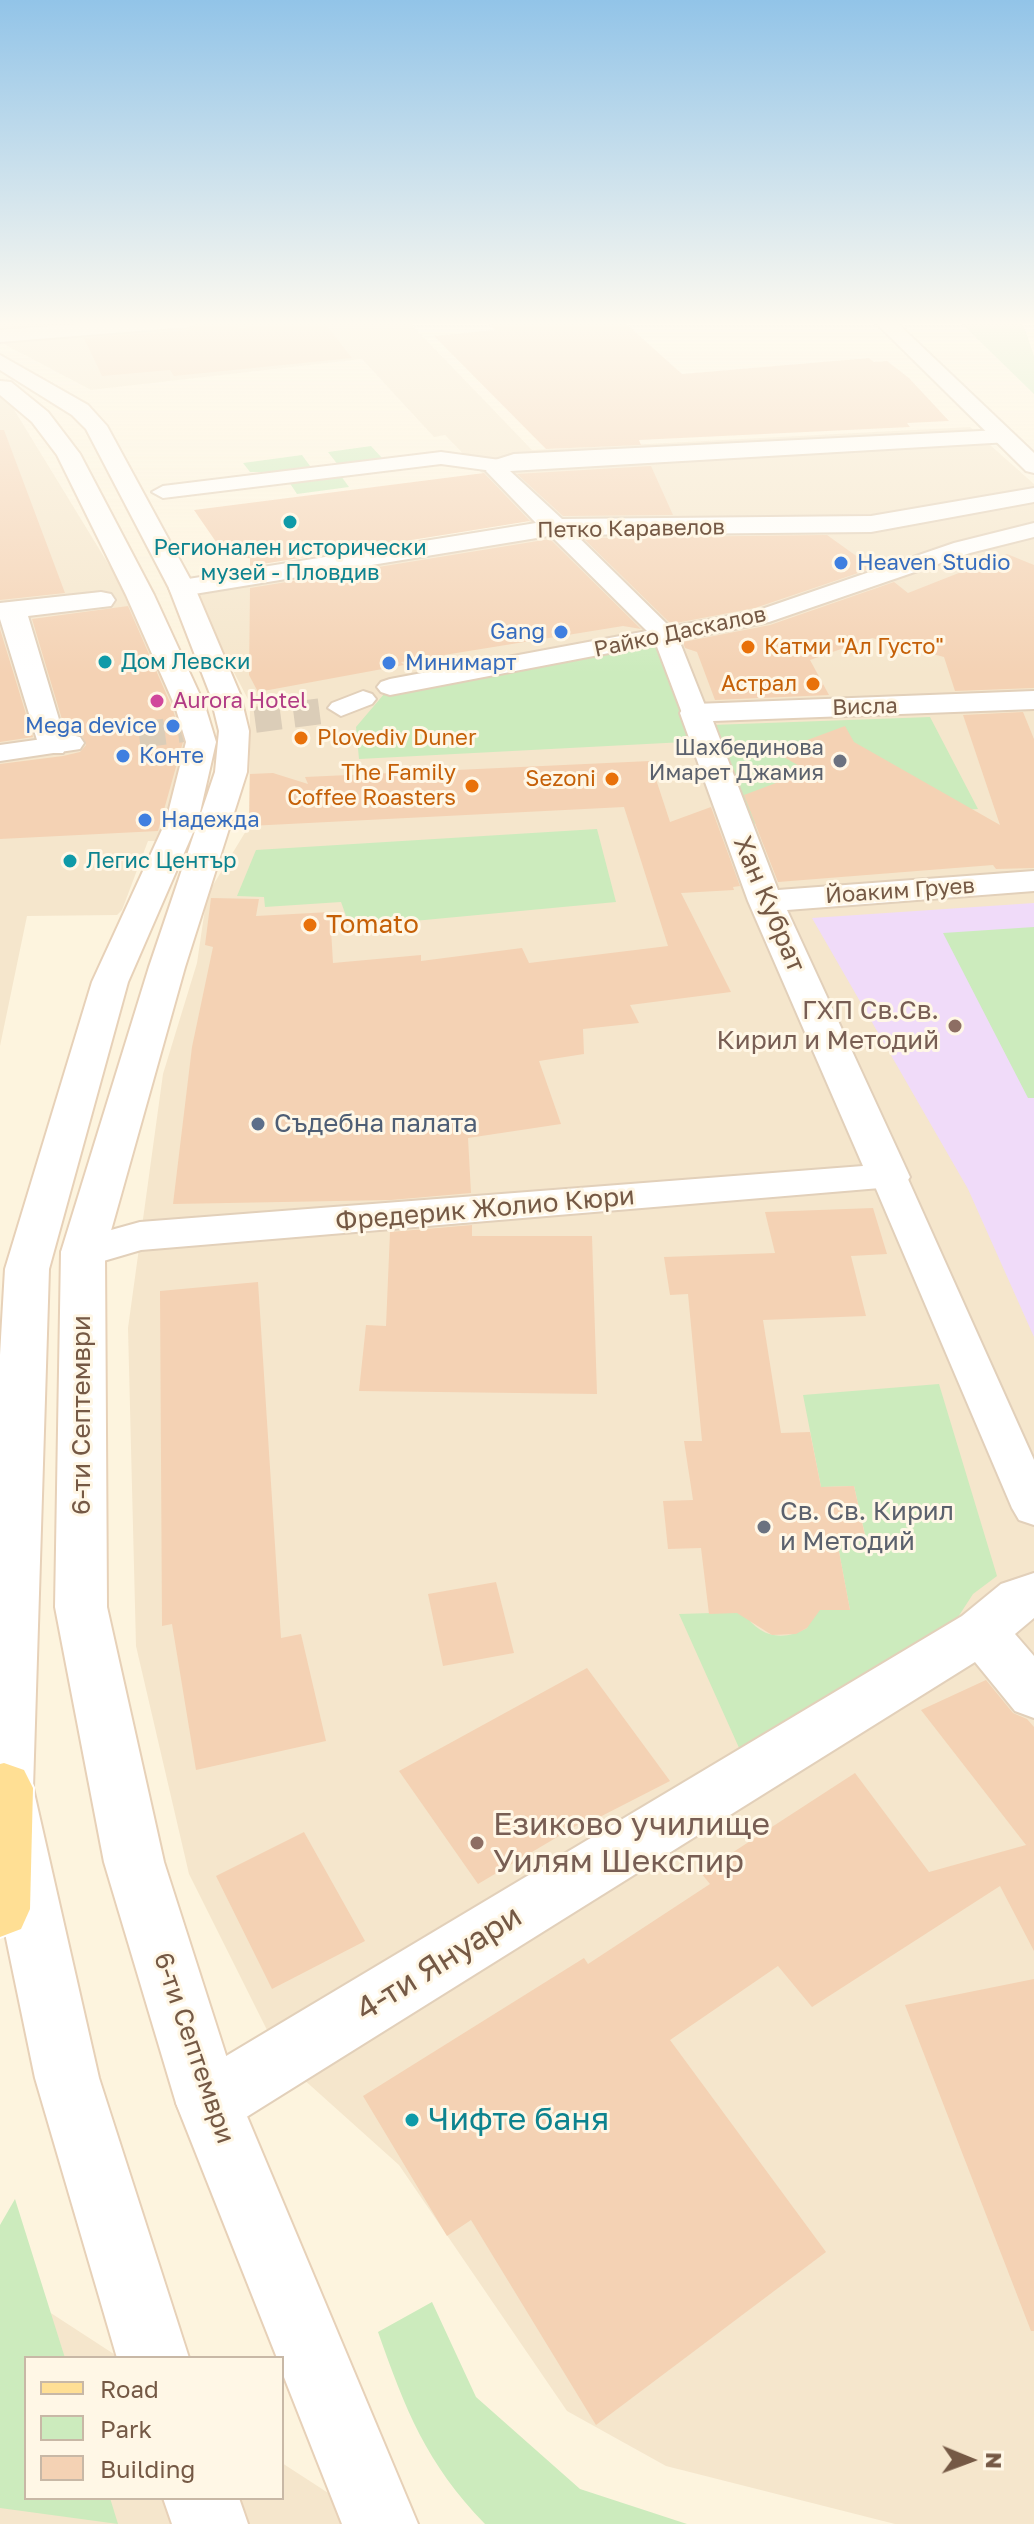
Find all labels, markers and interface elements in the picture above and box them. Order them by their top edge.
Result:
marker: Регионален исторически музей - Пловдив [281,513,299,531]
street label: Петко Каравелов [537,514,725,544]
place label: Регионален исторически музей - Пловдив [153,535,427,586]
place label: Heaven Studio [857,550,1011,576]
marker: Heaven Studio [832,554,850,572]
street label: Райко Даскалов [592,601,768,663]
place label: Gang [490,619,545,645]
marker: Gang [552,623,570,641]
place label: Катми "Ал Густо" [764,634,944,660]
marker: Катми "Ал Густо" [739,638,757,656]
place label: Дом Левски [121,649,250,675]
place label: Минимарт [405,650,517,676]
marker: Дом Левски [96,653,114,671]
marker: Минимарт [380,654,398,672]
place label: Астрал [721,671,797,697]
marker: Астрал [804,675,822,693]
place label: Aurora Hotel [173,688,307,714]
marker: Aurora Hotel [148,692,166,710]
street label: Висла [832,693,898,721]
place label: Mega device [25,713,157,739]
marker: Mega device [164,717,182,735]
place label: Plovediv Duner [317,725,476,751]
marker: Plovediv Duner [292,729,310,747]
place label: Шахбединова Имарет Джамия [649,735,824,786]
place label: Конте [139,743,204,769]
marker: Конте [114,747,132,765]
marker: Шахбединова Имарет Джамия [831,752,849,770]
place label: The Family Coffee Roasters [287,760,456,812]
place label: Sezoni [525,766,596,792]
marker: Sezoni [603,770,621,788]
marker: The Family Coffee Roasters [463,777,481,795]
place label: Надежда [161,807,260,833]
marker: Надежда [136,811,154,829]
street label: Хан Кубрат [726,831,812,977]
place label: Легис Център [86,848,237,874]
marker: Легис Център [61,852,79,870]
street label: Йоаким Груев [824,873,976,909]
place label: Tomato [326,909,419,941]
marker: Tomato [301,916,319,934]
place label: ГХП Св.Св. Кирил и Методий [717,995,939,1056]
marker: ГХП Св.Св. Кирил и Методий [946,1017,964,1035]
place label: Съдебна палата [274,1108,478,1140]
marker: Съдебна палата [249,1115,267,1133]
street label: Фредерик Жолио Кюри [334,1180,636,1238]
street label: 6-ти Септември [66,1315,98,1515]
place label: Св. Св. Кирил и Методий [780,1496,954,1558]
marker: Св. Св. Кирил и Методий [755,1518,773,1536]
place label: Езиково училище Уилям Шекспир [493,1806,770,1881]
marker: Езиково училище Уилям Шекспир [468,1834,486,1852]
street label: 4-ти Януари [349,1897,529,2029]
street label: 6-ти Септември [147,1948,241,2148]
place label: Чифте баня [428,2101,609,2139]
marker: Чифте баня [403,2111,421,2129]
legend [24,2356,284,2500]
text: Road [100,2374,159,2403]
text: Park [100,2414,152,2443]
north arrow [930,2420,1010,2500]
text: N [981,2452,1008,2469]
text: Building [100,2454,195,2483]

